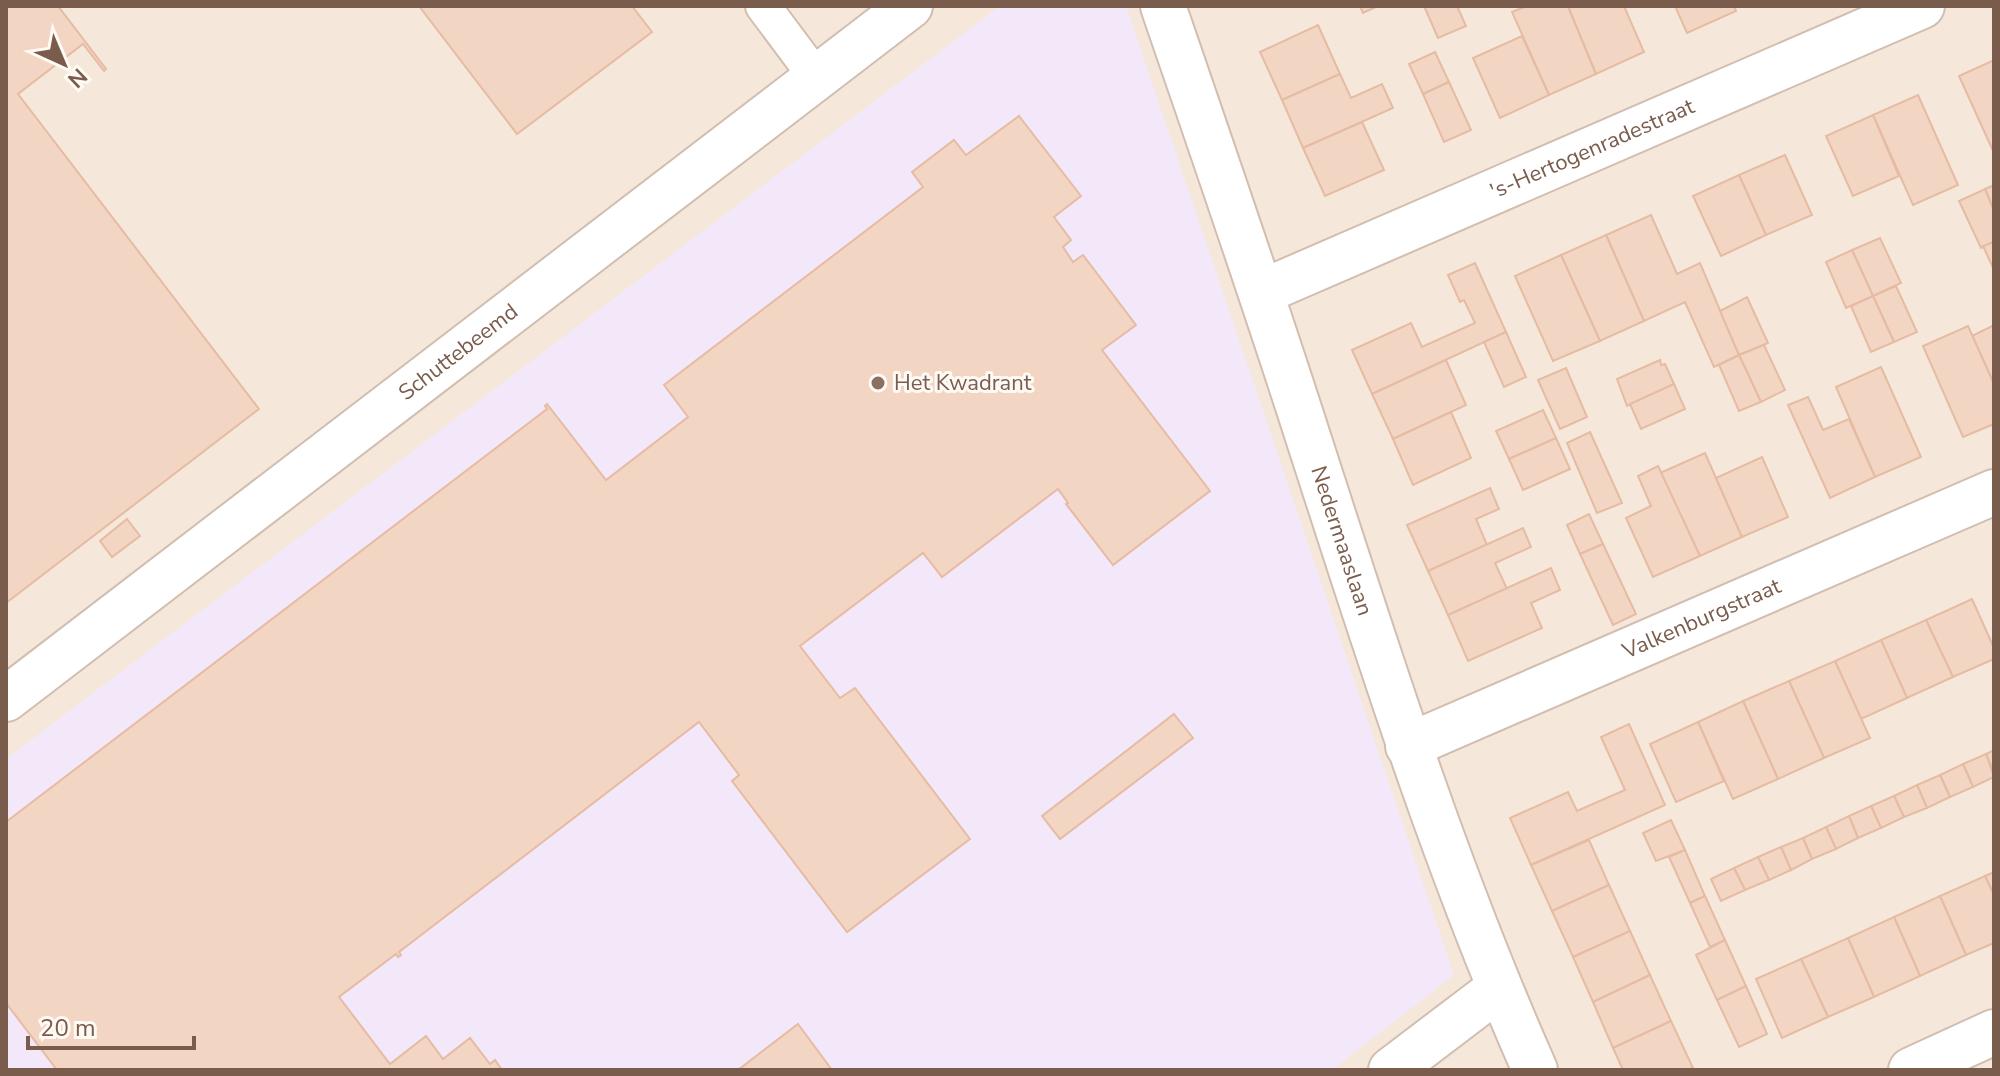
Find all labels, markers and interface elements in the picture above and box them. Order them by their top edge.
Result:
north arrow [24,24,104,104]
text: N [61,61,94,94]
street label: 's-Hertogenradestraat [1486,91,1699,206]
street label: Schuttebeemd [392,297,524,408]
place label: Het Kwadrant [894,368,1032,398]
marker: Het Kwadrant [869,374,887,392]
street label: Nedermaaslaan [1303,462,1380,620]
street label: Valkenburgstraat [1617,571,1786,667]
scale bar [28,1000,194,1050]
text: 20 m [40,1012,96,1044]

